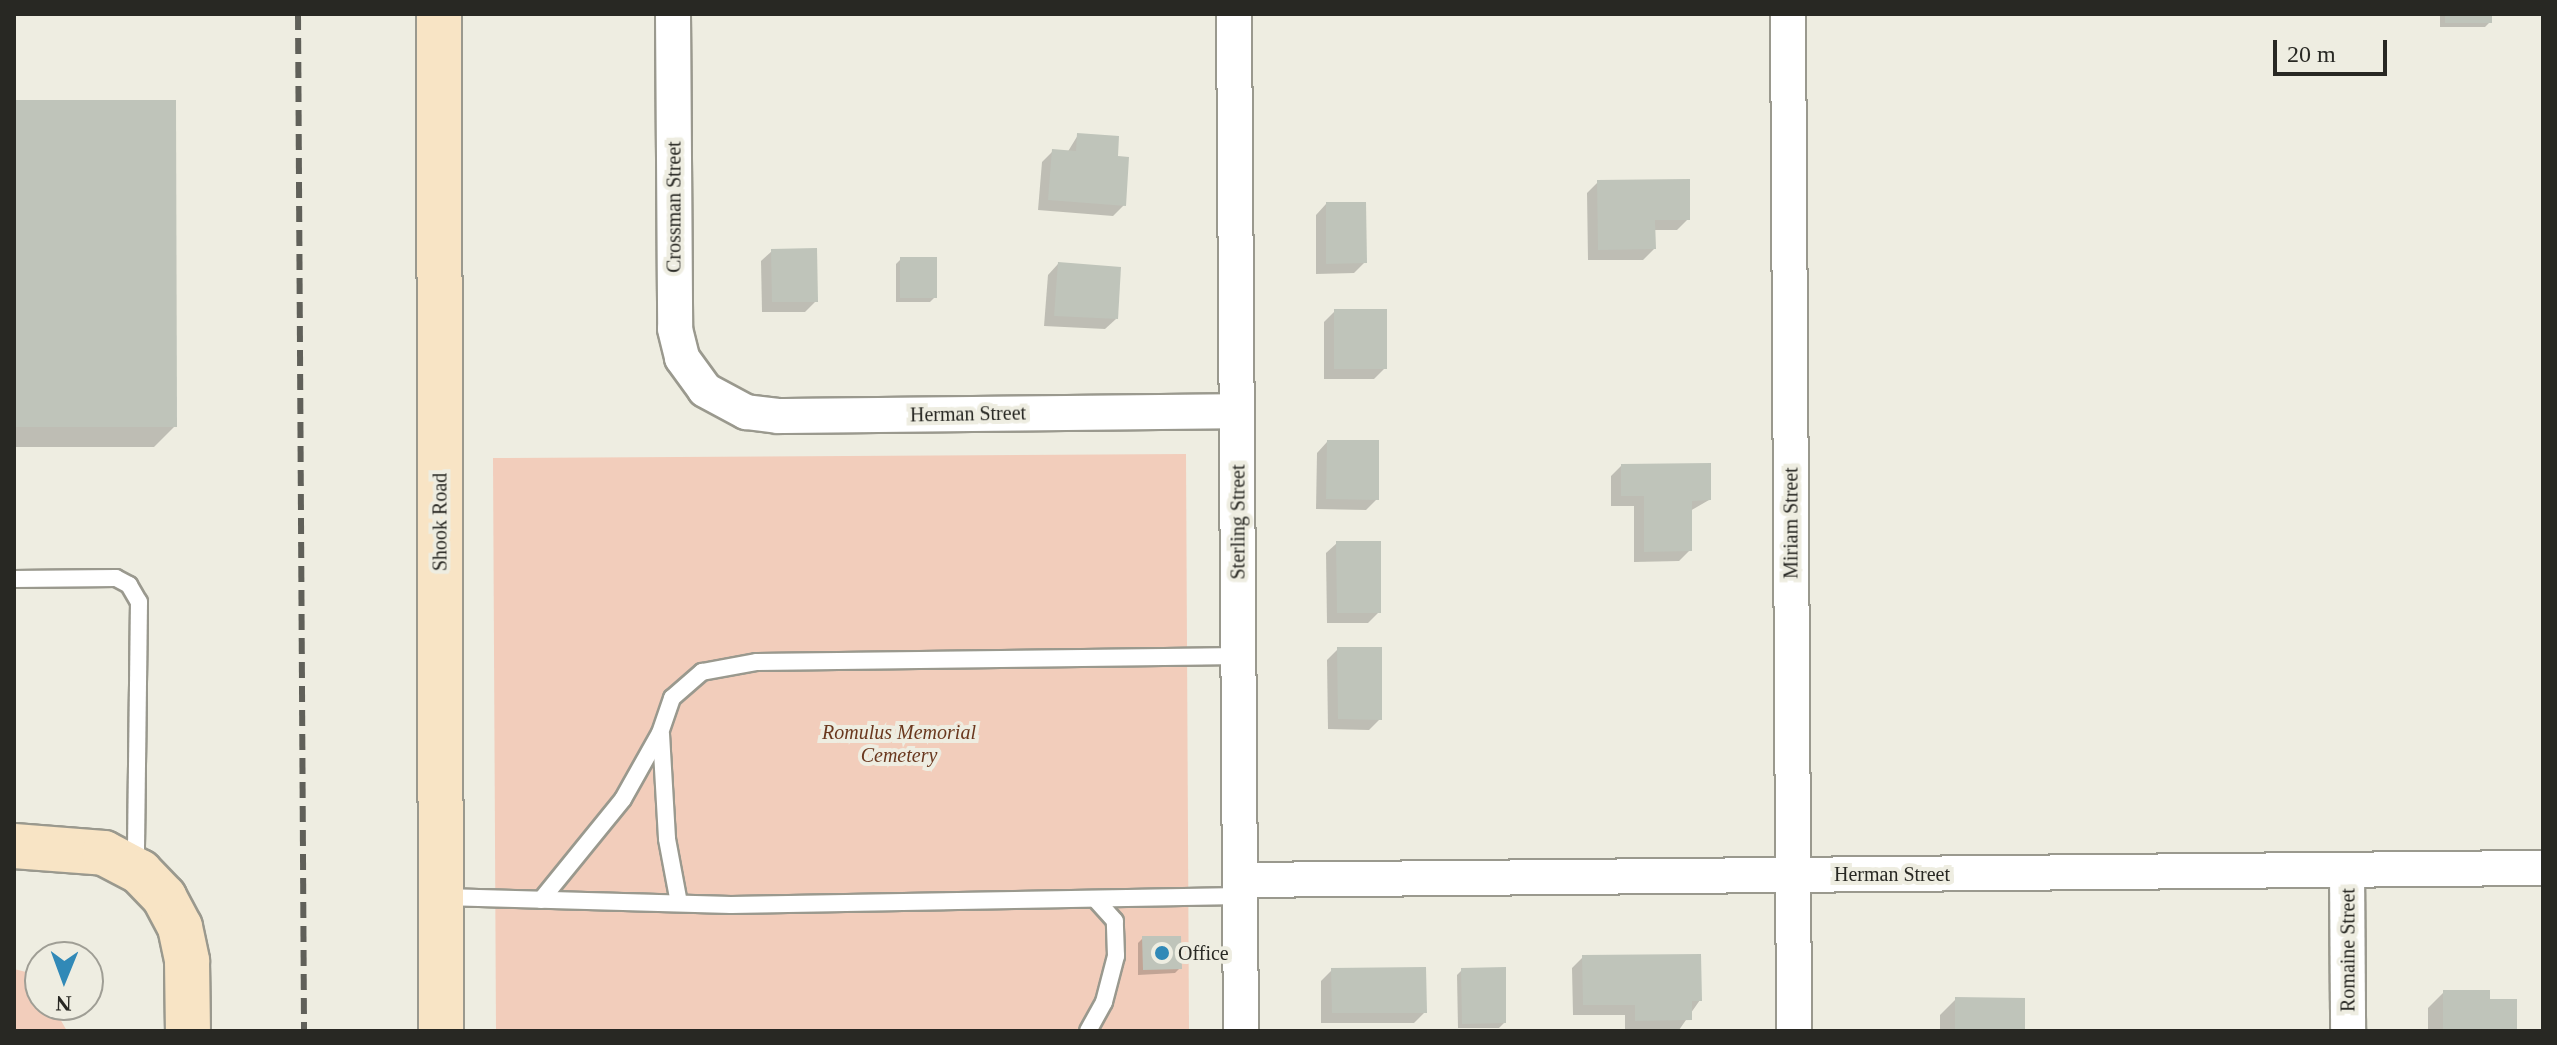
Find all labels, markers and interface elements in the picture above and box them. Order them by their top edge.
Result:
scale bar [2277,24,2391,74]
text: 20 m [2287,41,2336,67]
street label: Crossman Street [662,141,686,273]
street label: Herman Street [910,401,1026,427]
street label: Sterling Street [1226,465,1250,579]
street label: Miriam Street [1779,467,1803,579]
street label: Shook Road [428,473,452,571]
park label: Romulus Memorial Cemetery [822,720,976,767]
street label: Herman Street [1834,862,1950,886]
street label: Romaine Street [2336,888,2360,1012]
north arrow [24,941,104,1021]
place label: Office [1178,941,1229,965]
marker: Office [1153,944,1171,962]
text: N [55,991,72,1016]

